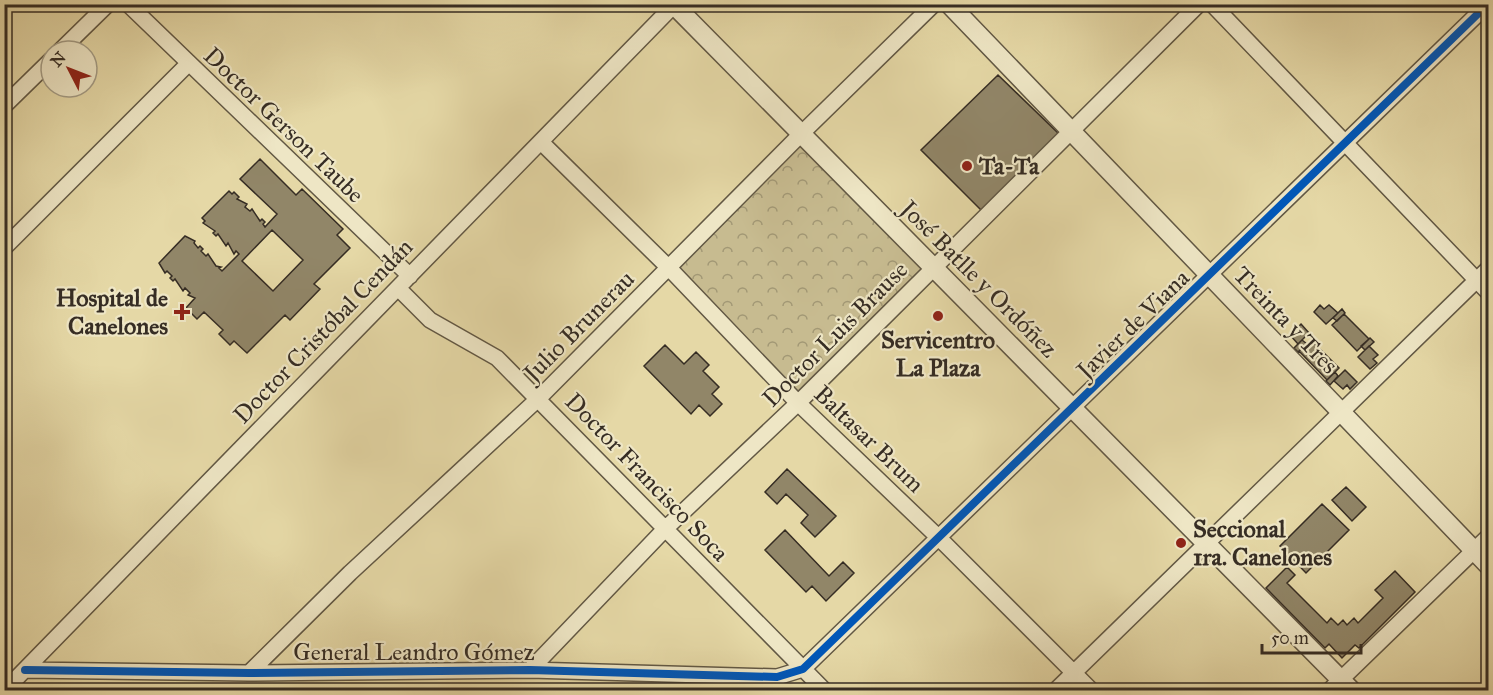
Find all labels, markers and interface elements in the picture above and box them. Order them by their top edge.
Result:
north arrow [39,39,99,99]
street label: Doctor Gerson Taube [198,41,370,209]
text: N [47,48,70,71]
place label: Ta-Ta [978,151,1040,181]
marker: Ta-Ta [960,159,974,173]
street label: José Batlle y Ordóñez [892,192,1064,364]
street label: Doctor Cristóbal Cendán [227,232,419,430]
street label: Doctor Luis Brause [756,255,914,413]
street label: Treinta y Tres [1227,260,1345,380]
street label: Javier de Viana [1068,262,1196,387]
street label: Julio Brunerau [515,264,641,390]
place label: Hospital de Canelones [56,283,168,341]
marker: Hospital de Canelones [173,303,191,321]
marker: Servicentro La Plaza [931,309,945,323]
place label: Servicentro La Plaza [881,325,995,383]
street label: Baltasar Brum [808,379,930,499]
street label: Doctor Francisco Soca [559,386,736,568]
place label: Seccional 1ra. Canelones [1193,514,1332,572]
marker: Seccional 1ra. Canelones [1174,536,1188,550]
scale bar [1262,617,1361,655]
text: 50 m [1271,627,1309,649]
street label: General Leandro Gómez [293,637,535,667]

